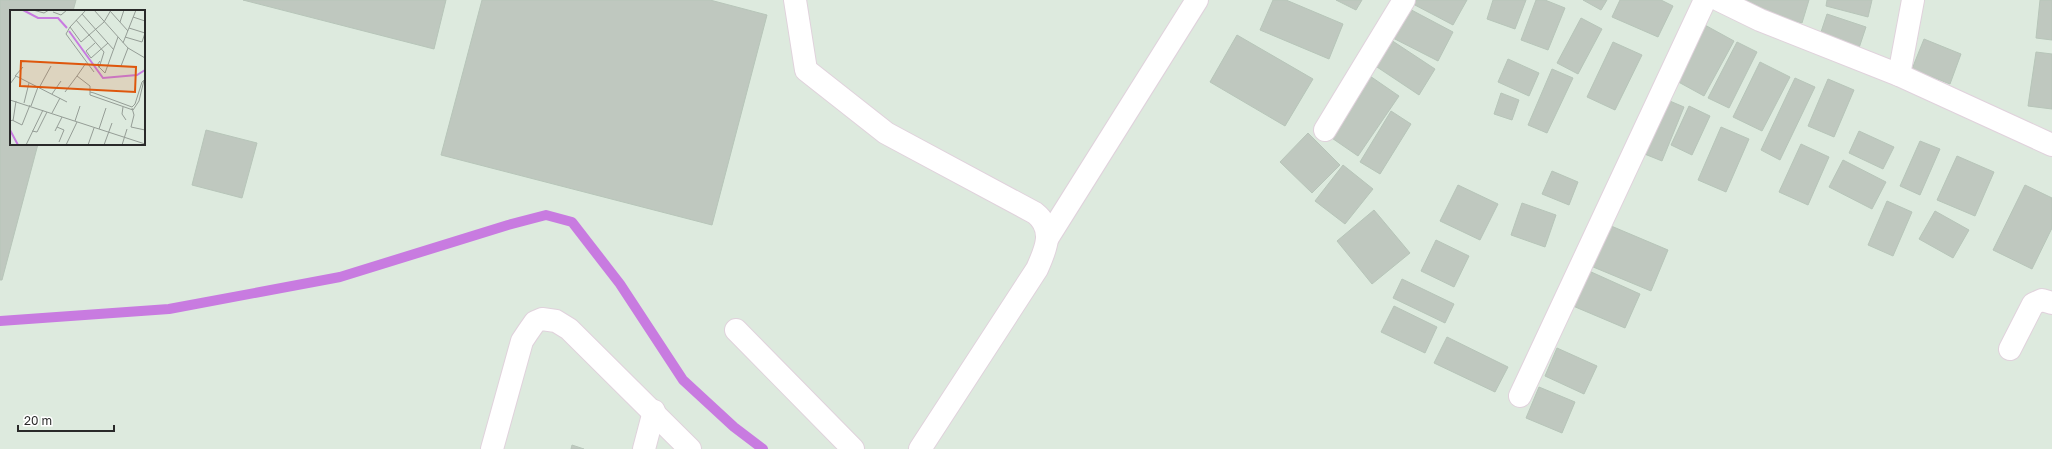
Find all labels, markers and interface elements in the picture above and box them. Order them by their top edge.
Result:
inset map [10,10,145,145]
scale bar [18,407,114,433]
text: 20 m [24,413,52,428]

